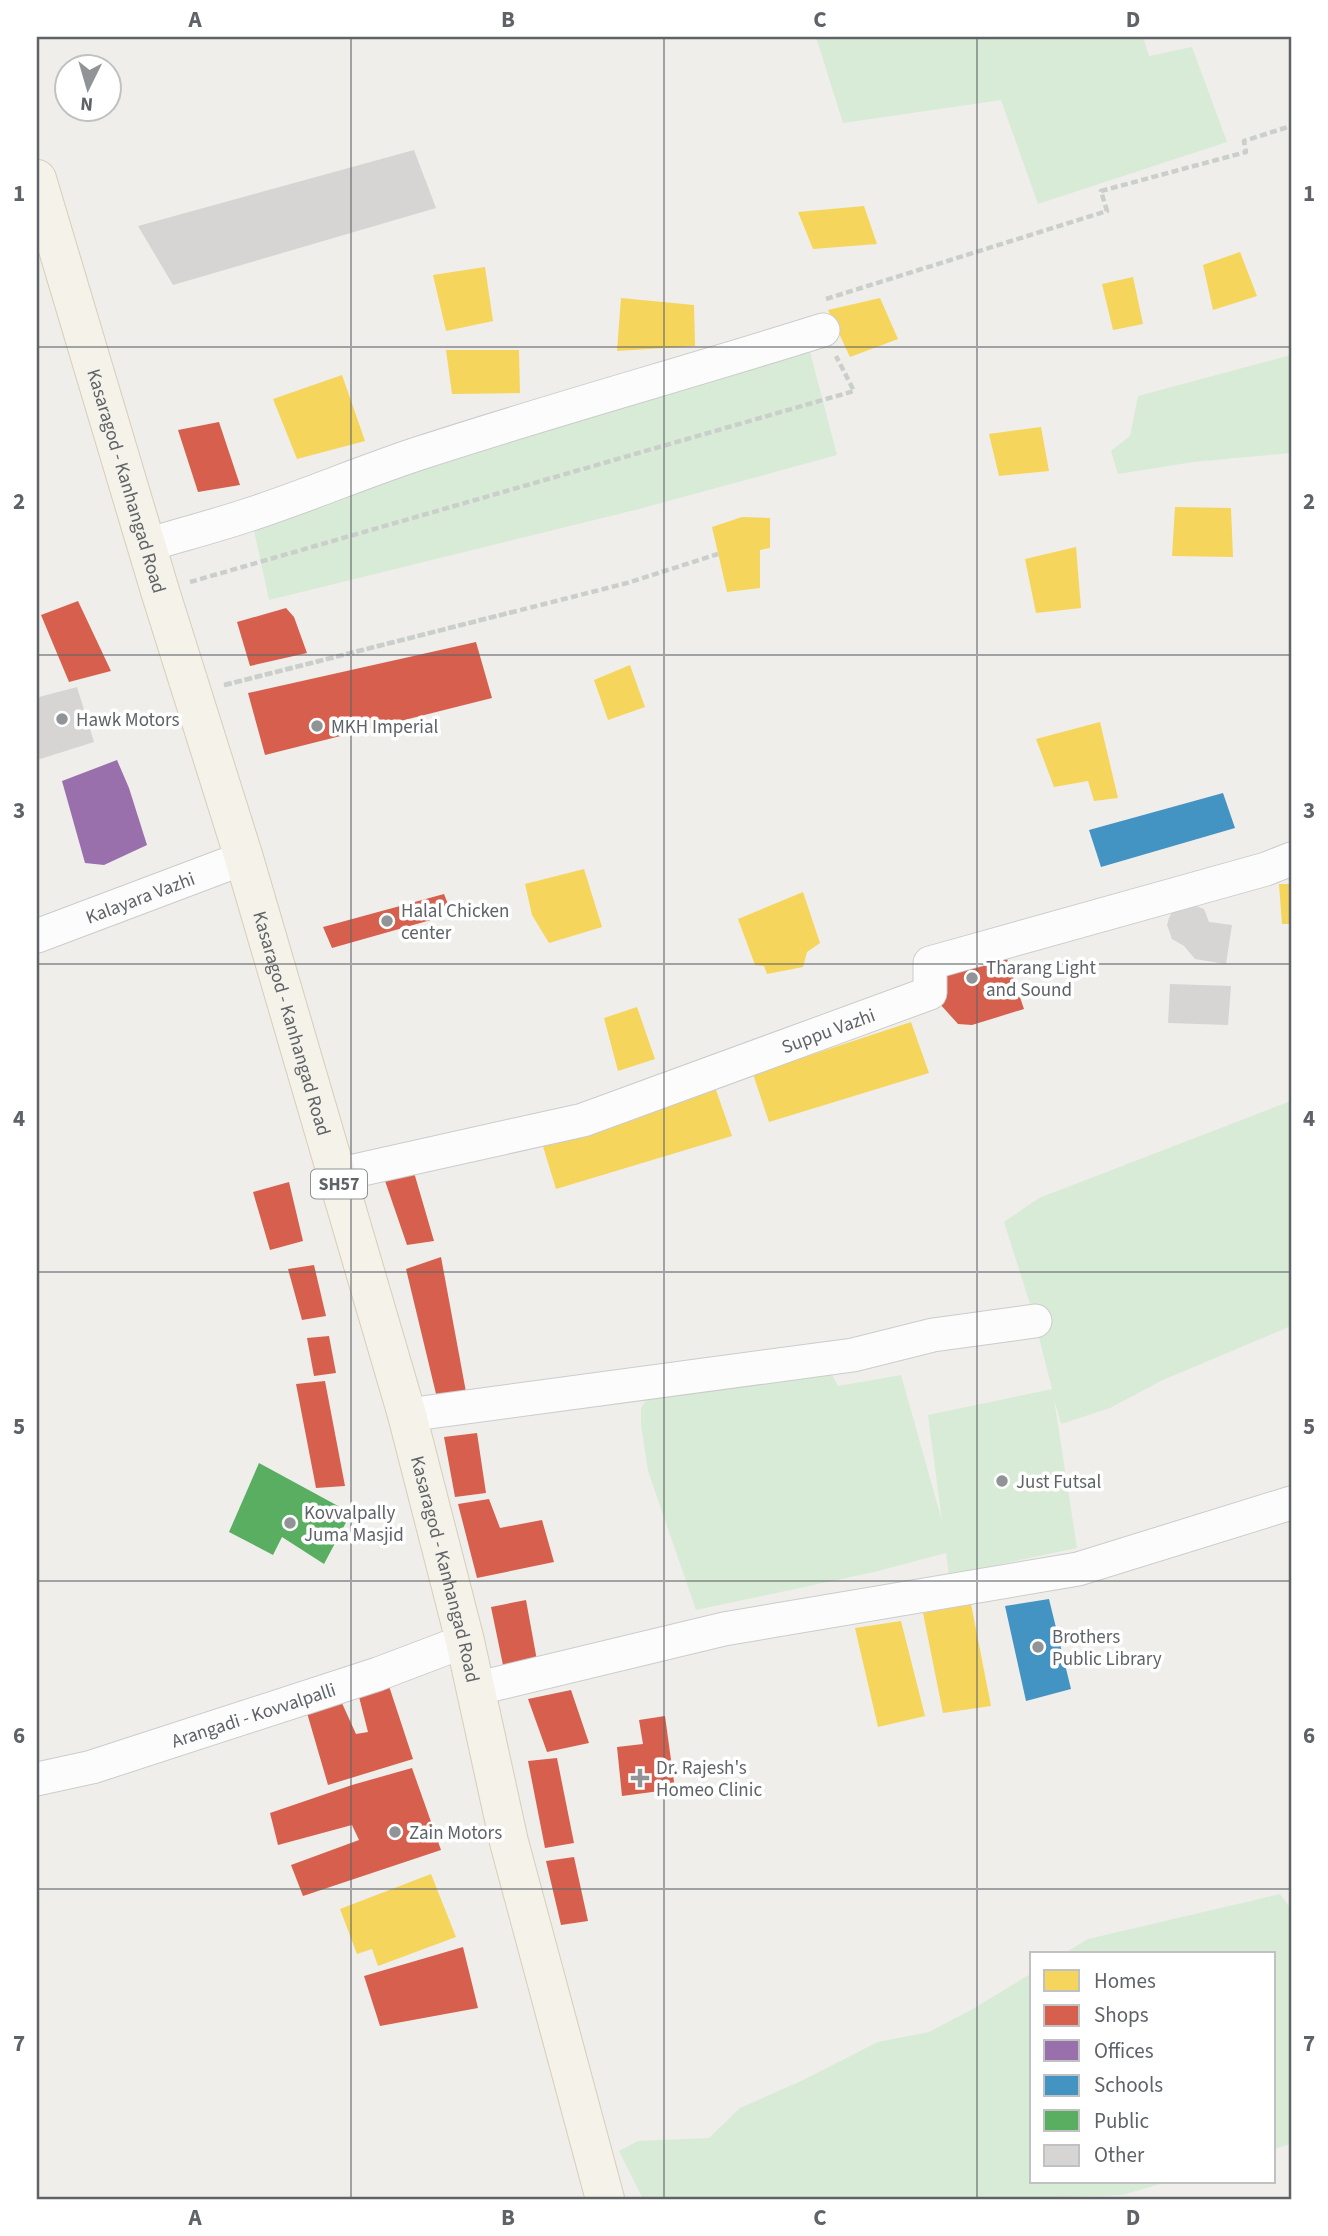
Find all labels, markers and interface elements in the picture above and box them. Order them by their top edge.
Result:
text: A [187,3,202,36]
text: B [501,3,515,36]
text: C [813,3,827,36]
text: D [1126,3,1140,36]
north arrow [52,52,122,122]
text: N [79,89,94,117]
text: 1 [13,177,25,210]
text: 1 [1303,177,1315,210]
street label: Kasaragod - Kanhangad Road [79,366,172,597]
text: 2 [13,485,25,518]
text: 2 [1303,485,1315,518]
place label: Hawk Motors [76,707,180,734]
marker: Hawk Motors [54,711,70,727]
place label: MKH Imperial [331,714,439,741]
marker: MKH Imperial [309,718,325,734]
text: 3 [13,794,25,827]
text: 3 [1303,794,1315,827]
street label: Kalayara Vazhi [82,866,199,931]
place label: Halal Chicken center [401,898,509,947]
street label: Kasaragod - Kanhangad Road [245,908,337,1139]
marker: Halal Chicken center [379,913,395,929]
place label: Tharang Light and Sound [986,955,1096,1004]
marker: Tharang Light and Sound [964,970,980,986]
street label: Suppu Vazhi [778,1002,879,1061]
text: 4 [13,1102,25,1135]
text: 4 [1303,1102,1315,1135]
road number: SH57 [311,1170,367,1198]
text: 5 [13,1410,25,1443]
text: 5 [1303,1410,1315,1443]
street label: Kasaragod - Kanhangad Road [403,1453,486,1685]
place label: Just Futsal [1016,1469,1101,1496]
marker: Just Futsal [994,1473,1010,1489]
place label: Kovvalpally Juma Masjid [304,1500,404,1549]
marker: Kovvalpally Juma Masjid [282,1515,298,1531]
place label: Brothers Public Library [1052,1624,1162,1673]
marker: Brothers Public Library [1030,1639,1046,1655]
street label: Arangadi - Kovvalpalli [168,1677,339,1755]
text: 6 [13,1719,25,1752]
text: 6 [1303,1719,1315,1752]
place label: Dr. Rajesh's Homeo Clinic [656,1755,762,1804]
marker: Dr. Rajesh's Homeo Clinic [630,1768,650,1788]
place label: Zain Motors [409,1820,502,1847]
marker: Zain Motors [387,1824,403,1840]
legend [1030,1952,1276,2184]
text: Homes [1094,1966,1156,1996]
text: Shops [1094,2000,1149,2030]
text: 7 [13,2027,25,2060]
text: 7 [1303,2027,1315,2060]
text: Offices [1094,2036,1154,2066]
text: Schools [1094,2070,1163,2100]
text: Public [1094,2106,1149,2136]
text: Other [1094,2140,1145,2170]
text: A [187,2201,202,2234]
text: B [501,2201,515,2234]
text: C [813,2201,827,2234]
text: D [1126,2201,1140,2234]

